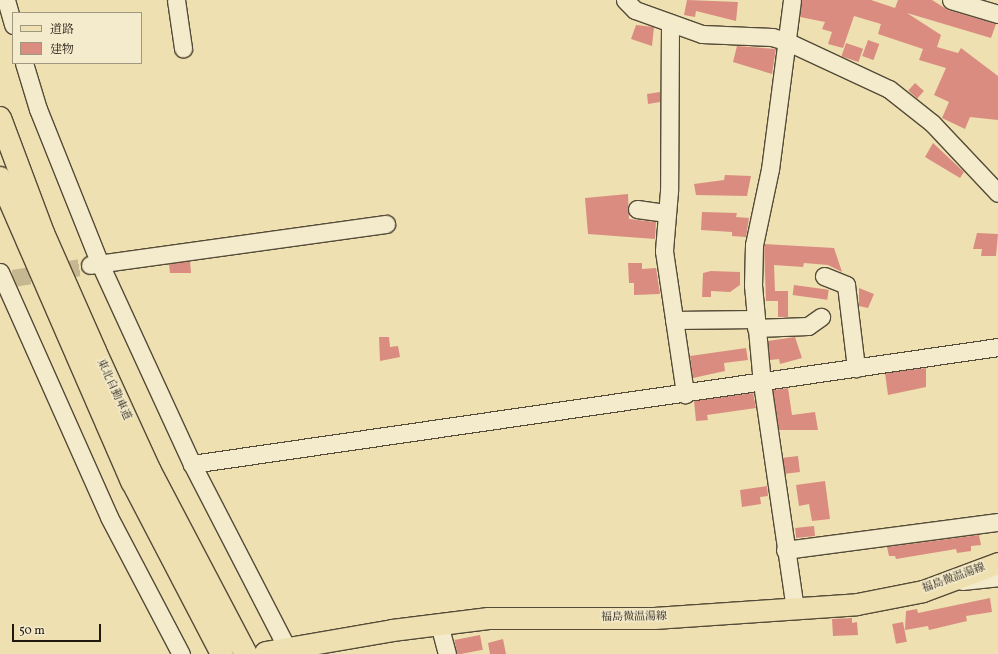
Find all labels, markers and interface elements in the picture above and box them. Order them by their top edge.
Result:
legend [12,12,142,64]
text: 道路 [50,22,74,38]
text: 建物 [50,42,74,58]
street label: 東北自動車道 [93,357,133,423]
street label: 福島微温湯線 [921,562,987,596]
street label: 福島微温湯線 [601,611,667,625]
scale bar [14,616,103,642]
text: 50 m [19,623,45,639]

